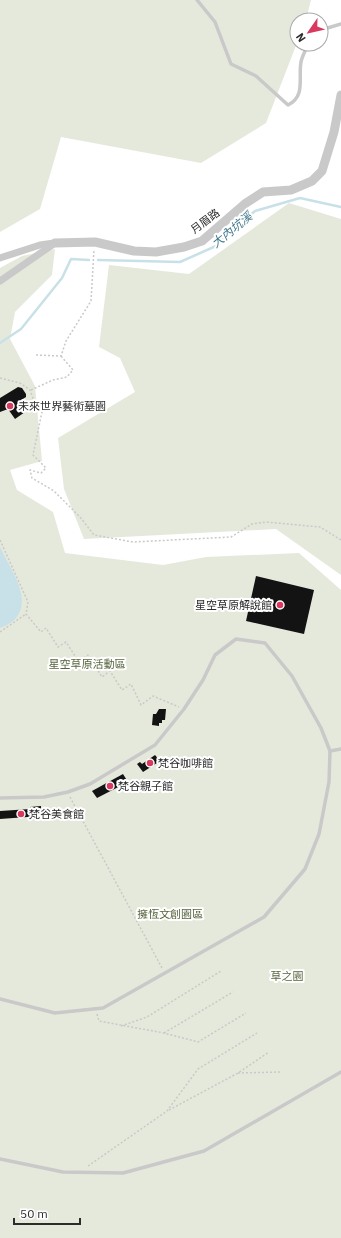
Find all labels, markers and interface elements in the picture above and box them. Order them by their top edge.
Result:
north arrow [289,12,329,52]
text: N [293,30,309,45]
street label: 月眉路 [188,205,222,237]
water label: 大內坑溪 [208,207,257,251]
place label: 未來世界藝術墓園 [18,399,106,413]
marker: 未來世界藝術墓園 [5,401,15,411]
place label: 星空草原解說館 [195,598,272,612]
marker: 星空草原解說館 [275,600,285,610]
park label: 星空草原活動區 [49,657,126,671]
place label: 梵谷咖啡館 [158,756,213,770]
marker: 梵谷咖啡館 [145,758,155,768]
place label: 梵谷親子館 [118,779,173,793]
marker: 梵谷親子館 [105,781,115,791]
place label: 梵谷美食館 [29,807,84,821]
marker: 梵谷美食館 [16,809,26,819]
park label: 擁恆文創園區 [137,907,203,921]
park label: 草之園 [271,969,304,983]
scale bar [14,1200,80,1226]
text: 50 m [20,1206,48,1221]

